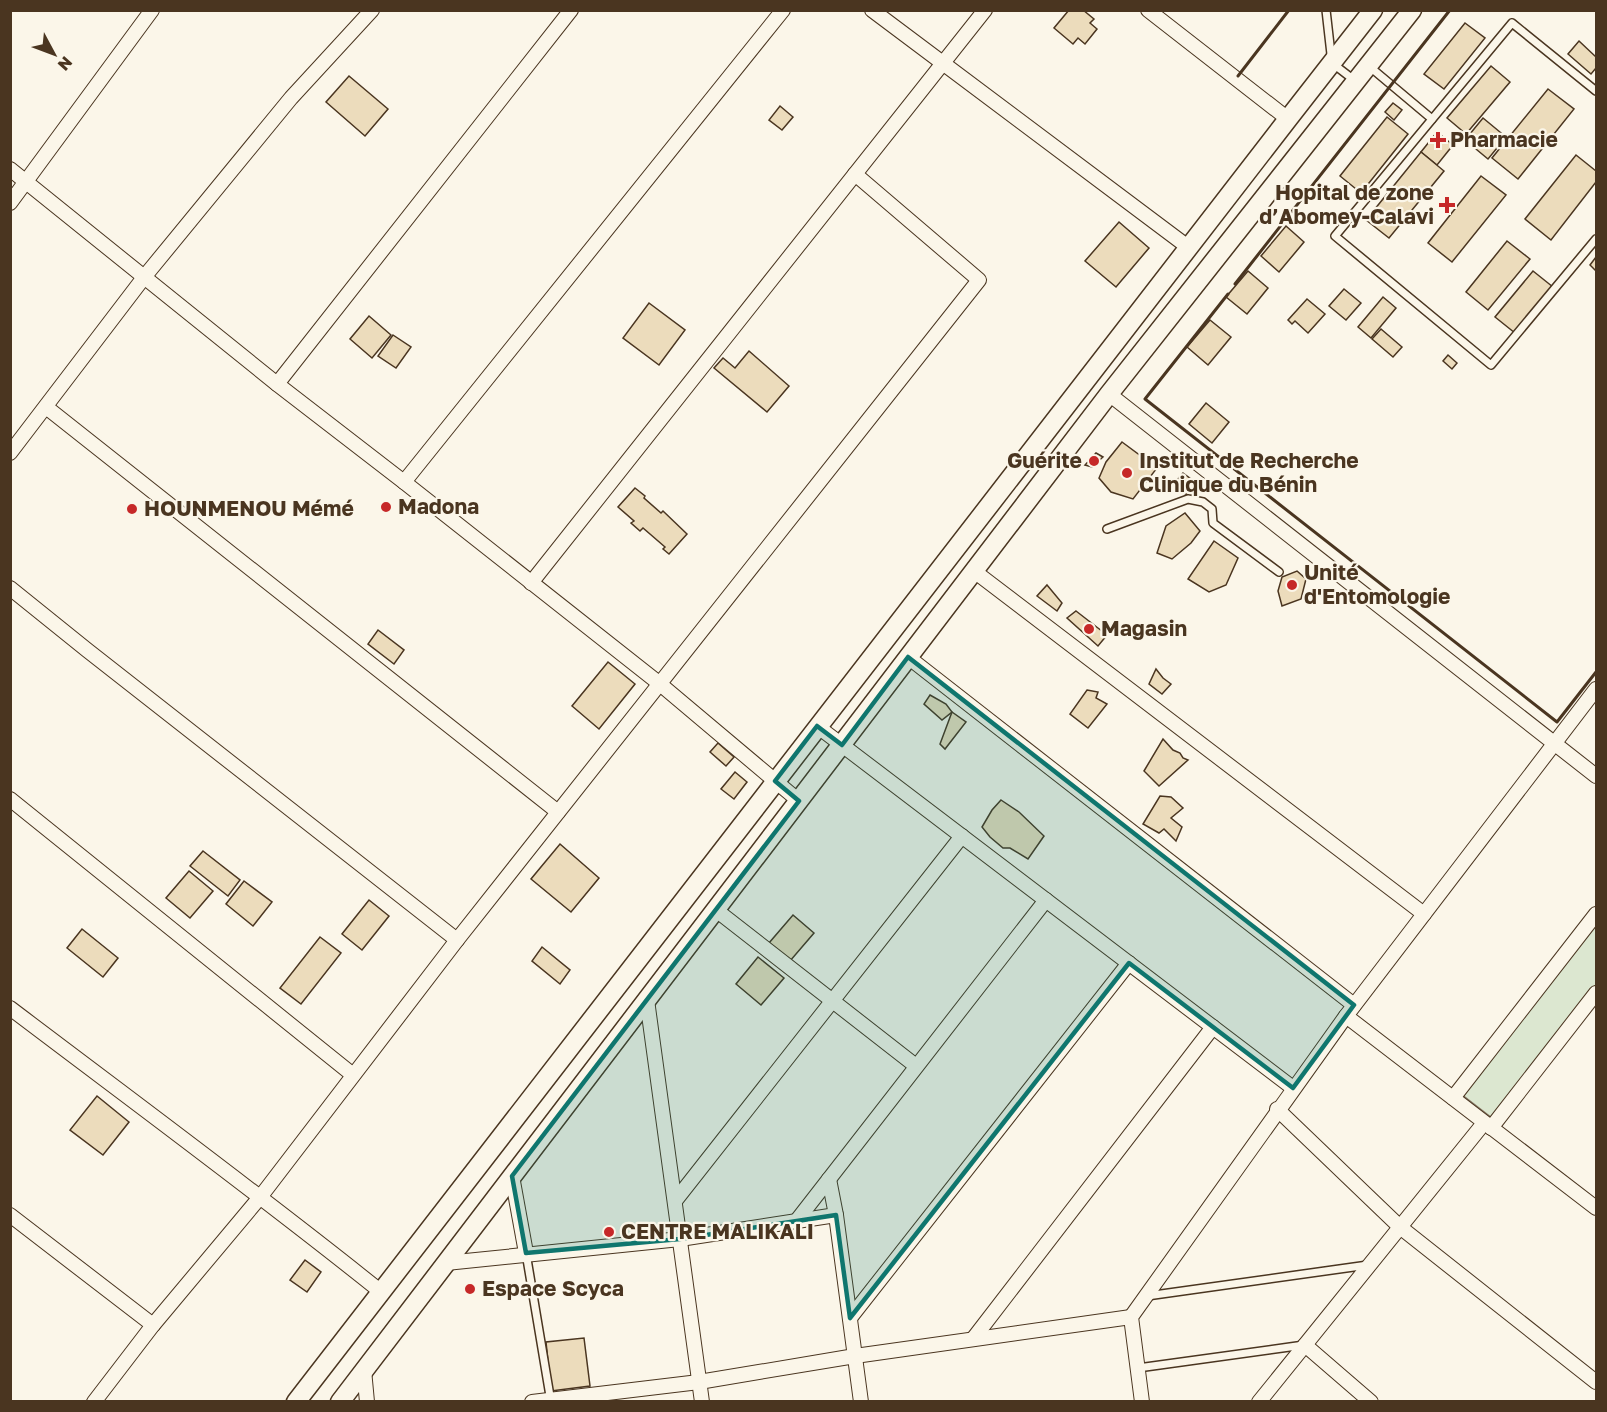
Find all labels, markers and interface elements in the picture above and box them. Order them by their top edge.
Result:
north arrow [24,24,84,84]
text: N [54,53,77,75]
place label: Pharmacie [1450,126,1558,152]
marker: Pharmacie [1431,133,1445,147]
place label: Hopital de zone d’Abomey-Calavi [1259,179,1434,229]
marker: Hopital de zone d’Abomey-Calavi [1438,196,1456,214]
place label: Guérite [1007,447,1082,473]
place label: Institut de Recherche Clinique du Bénin [1139,447,1359,497]
marker: Guérite [1087,454,1101,468]
marker: Institut de Recherche Clinique du Bénin [1120,466,1134,480]
place label: Madona [398,493,479,519]
place label: HOUNMENOU Mémé [144,495,354,521]
marker: Madona [379,500,393,514]
marker: HOUNMENOU Mémé [125,502,139,516]
place label: Unité d'Entomologie [1304,559,1450,609]
marker: Unité d'Entomologie [1285,578,1299,592]
place label: Magasin [1101,615,1187,641]
marker: Magasin [1082,622,1096,636]
place label: CENTRE MALIKALI [621,1218,814,1244]
marker: CENTRE MALIKALI [602,1225,616,1239]
place label: Espace Scyca [482,1275,624,1301]
marker: Espace Scyca [463,1282,477,1296]

